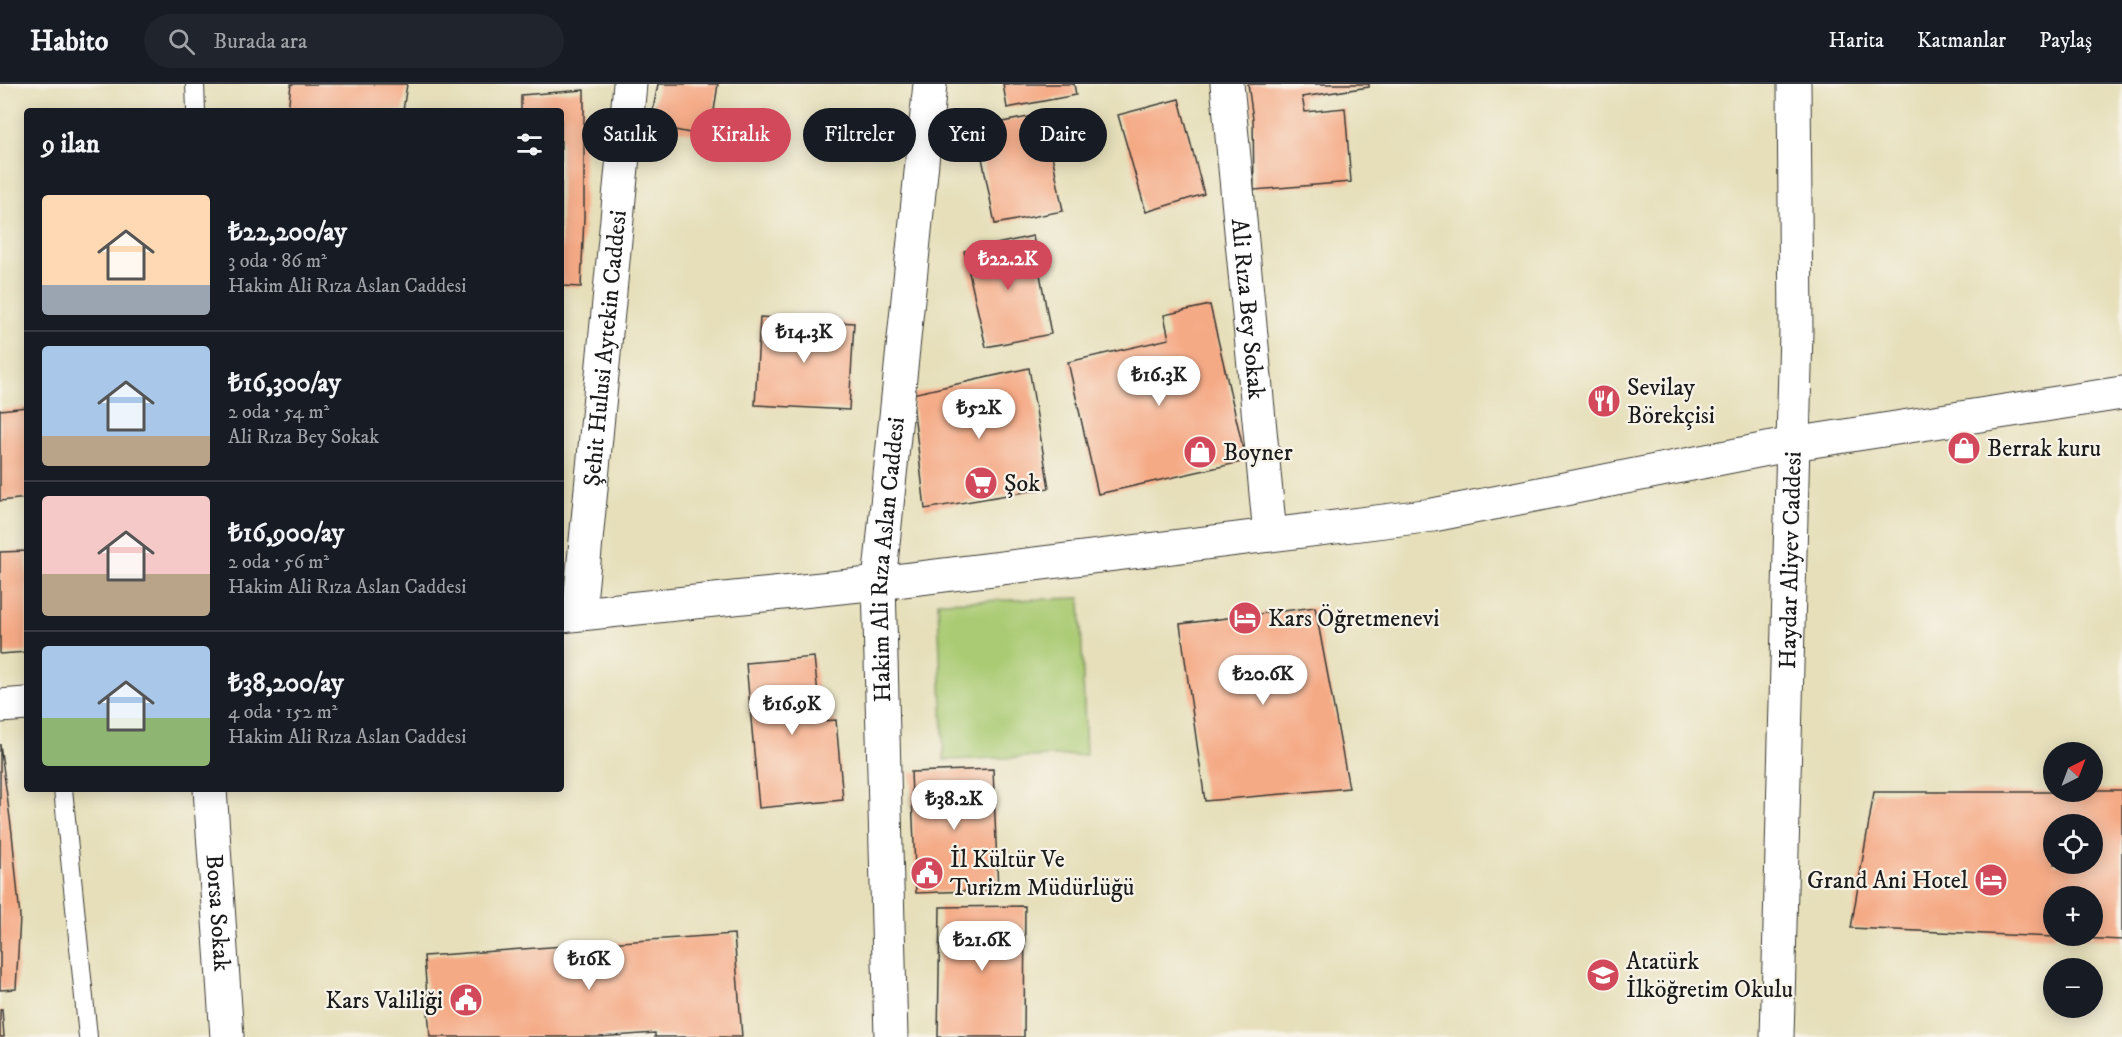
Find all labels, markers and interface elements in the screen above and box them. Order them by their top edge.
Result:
search box [144,14,564,68]
text: Habito [30,24,108,59]
icon: search [165,25,198,58]
text: Burada ara [213,28,307,55]
text: Harita [1829,28,1884,54]
text: Katmanlar [1917,28,2006,54]
text: Paylaş [2039,28,2092,54]
chip: Satılık [582,108,678,162]
chip: Kiralık [690,108,791,162]
chip: Filtreler [803,108,916,162]
chip: Yeni [928,108,1007,162]
chip: Daire [1019,108,1107,162]
text: 9 ilan [42,128,100,161]
icon: filters [513,128,546,161]
street label: Şehit Hulusi Aytekin Caddesi [577,209,634,488]
text: ₺22,200/ay [228,216,347,249]
street label: Ali Rıza Bey Sokak [1224,217,1271,401]
icon: home [90,219,162,291]
pin: ₺22.2K [959,240,1057,291]
text: ₺22.2K [978,247,1038,272]
text: 3 oda · 86 m² [228,249,327,274]
text: Hakim Ali Rıza Aslan Caddesi [228,274,466,299]
pin: ₺14.3K [755,313,853,364]
text: ₺14.3K [775,320,833,345]
pin: ₺16.3K [1110,356,1208,407]
text: ₺16.3K [1131,363,1187,388]
text: ₺16,300/ay [228,367,341,400]
icon: home [90,370,162,442]
place label: Sevilay Börekçisi [1627,373,1715,431]
restaurant icon: Sevilay Börekçisi [1586,383,1622,419]
pin: ₺52K [943,389,1015,440]
text: ₺52K [956,396,1002,421]
text: 2 oda · 54 m² [228,400,329,425]
street label: Hakim Ali Rıza Aslan Caddesi [865,416,912,703]
text: Ali Rıza Bey Sokak [228,425,379,450]
shop icon: Berrak kuru [1946,430,1982,466]
shop icon: Boyner [1182,434,1218,470]
place label: Berrak kuru [1987,434,2101,464]
place label: Boyner [1223,438,1293,468]
street label: Haydar Aliyev Caddesi [1773,451,1809,669]
supermarket icon: Şok [963,465,999,501]
place label: Şok [1004,469,1040,499]
text: ₺16,900/ay [228,517,344,550]
icon: home [90,520,162,592]
text: 2 oda · 56 m² [228,550,329,575]
text: Hakim Ali Rıza Aslan Caddesi [228,575,466,600]
hotel icon: Kars Öğretmenevi [1227,600,1263,636]
place label: Kars Öğretmenevi [1268,604,1439,634]
pin: ₺20.6K [1214,655,1312,706]
text: ₺20.6K [1232,662,1294,687]
text: ₺38,200/ay [228,667,344,700]
icon: home [90,670,162,742]
pin: ₺16.9K [743,685,841,736]
text: ₺16.9K [763,692,821,717]
text: 4 oda · 152 m² [228,700,338,725]
text: Hakim Ali Rıza Aslan Caddesi [228,725,466,750]
north arrow [2043,742,2103,802]
map controls [2043,742,2103,1018]
pin: ₺38.2K [905,780,1003,831]
text: ₺38.2K [925,787,983,812]
button: locate [2043,814,2103,874]
place label: İl Kültür Ve Turizm Müdürlüğü [950,844,1134,903]
street label: Borsa Sokak [199,853,236,972]
public building icon: İl Kültür Ve Turizm Müdürlüğü [909,855,945,891]
hotel icon: Grand Ani Hotel [1973,862,2009,898]
place label: Grand Ani Hotel [1807,866,1969,896]
button: + [2043,886,2103,946]
pin: ₺21.6K [933,921,1031,972]
text: ₺21.6K [953,928,1011,953]
pin: ₺16K [553,940,625,991]
text: ₺16K [567,947,611,972]
place label: Atatürk İlköğretim Okulu [1626,947,1793,1005]
school or university icon: Atatürk İlköğretim Okulu [1585,957,1621,993]
button: − [2043,958,2103,1018]
public building icon: Kars Valiliği [448,982,484,1018]
place label: Kars Valiliği [325,986,443,1016]

